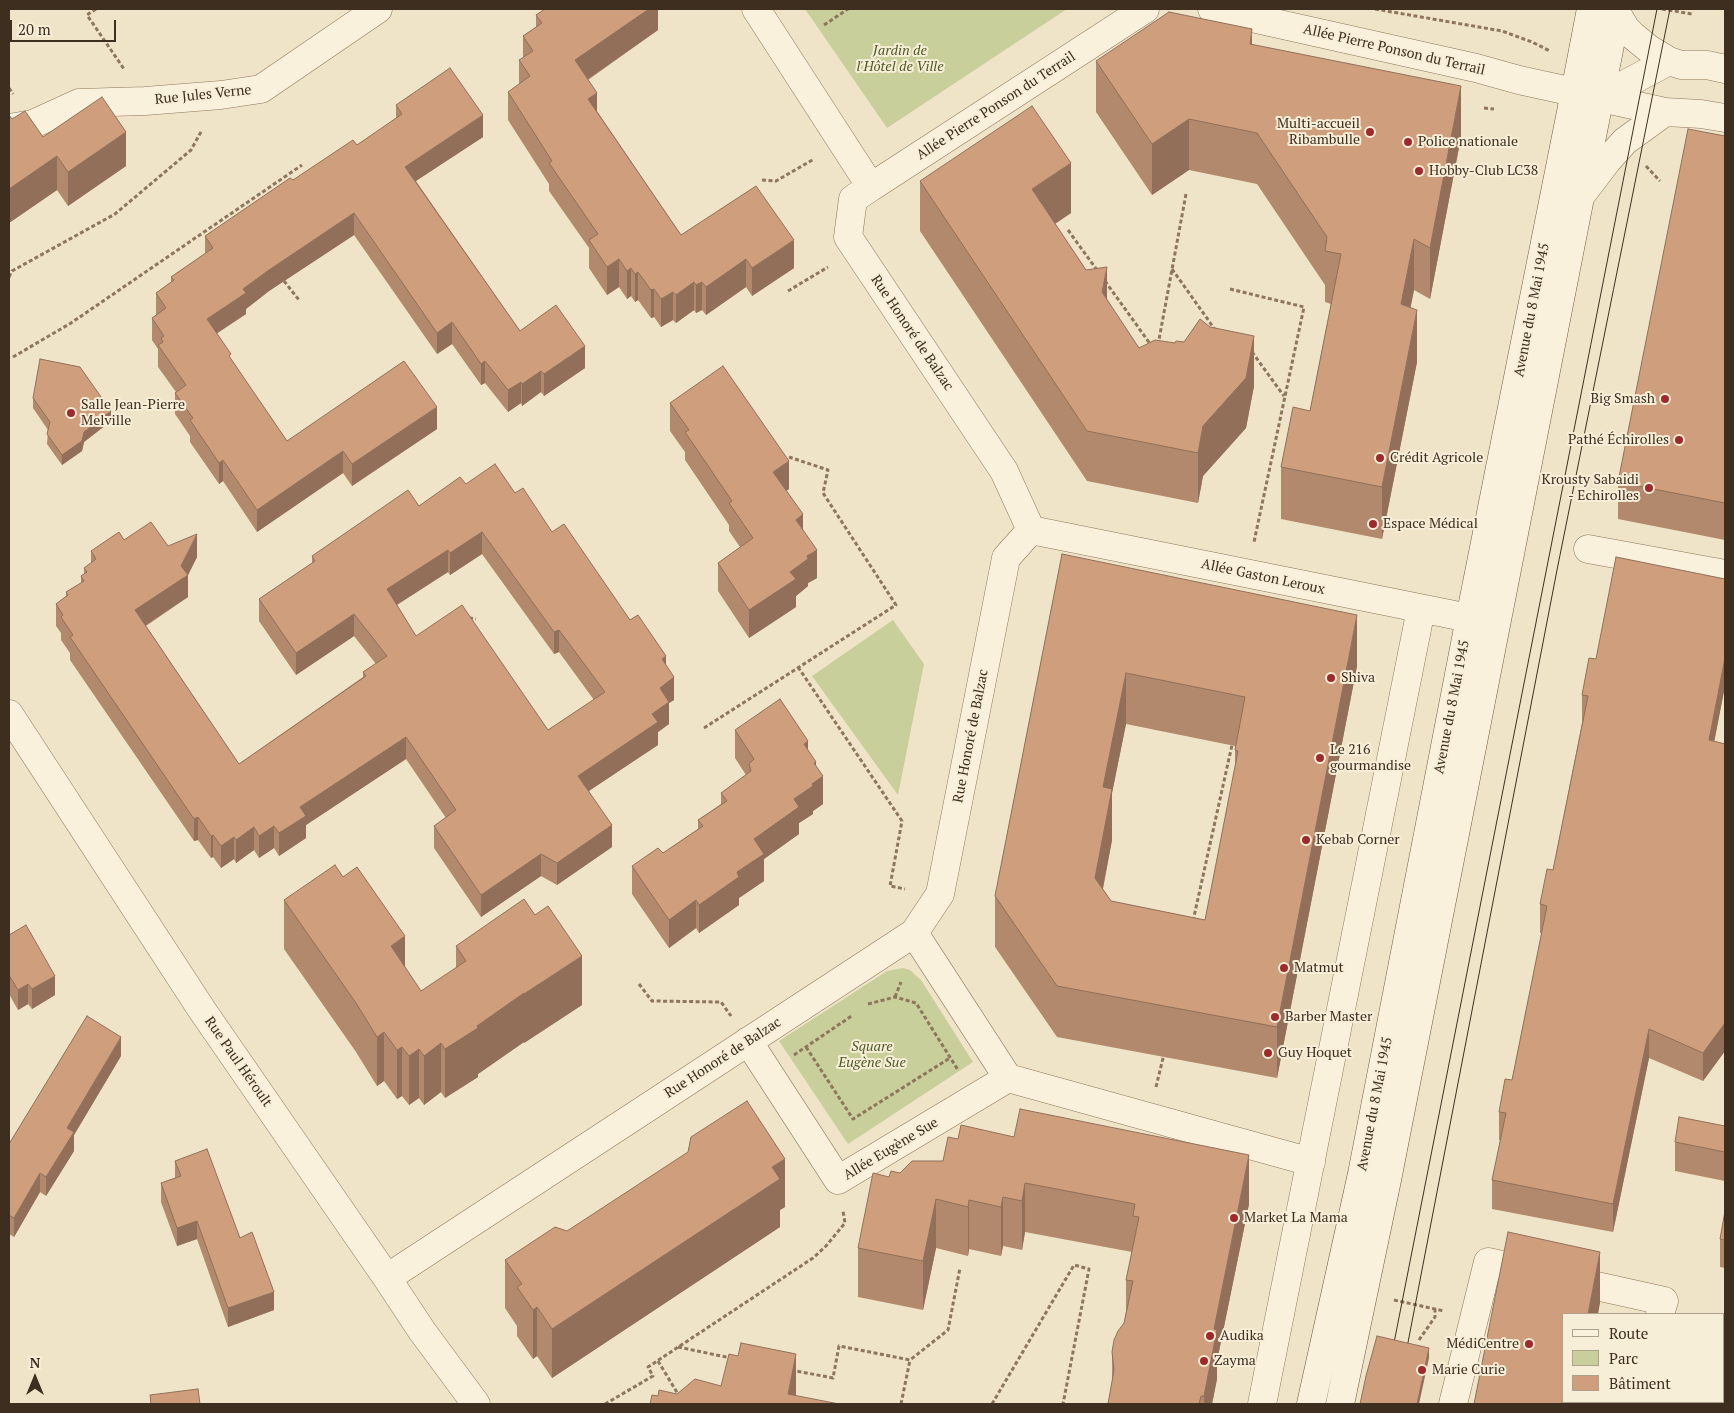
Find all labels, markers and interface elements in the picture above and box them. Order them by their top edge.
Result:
scale bar [12,10,119,42]
text: 20 m [18,19,51,39]
street label: Allée Pierre Ponson du Terrail [1301,21,1487,79]
park label: Jardin de l'Hôtel de Ville [856,43,944,75]
street label: Allée Pierre Ponson du Terrail [913,48,1079,164]
street label: Rue Jules Verne [154,82,252,108]
place label: Multi-accueil Ribambulle [1277,116,1360,148]
marker: Multi-accueil Ribambulle [1364,126,1376,138]
place label: Police nationale [1418,134,1518,150]
marker: Police nationale [1402,136,1414,148]
place label: Hobby-Club LC38 [1429,163,1538,179]
marker: Hobby-Club LC38 [1413,165,1425,177]
street label: Avenue du 8 Mai 1945 [1511,242,1553,378]
street label: Rue Honoré de Balzac [867,272,957,394]
place label: Big Smash [1590,391,1655,407]
marker: Big Smash [1659,393,1671,405]
place label: Salle Jean-Pierre Melville [81,397,185,430]
marker: Salle Jean-Pierre Melville [65,407,77,419]
place label: Pathé Échirolles [1568,432,1669,448]
marker: Pathé Échirolles [1673,434,1685,446]
place label: Crédit Agricole [1390,450,1483,466]
marker: Crédit Agricole [1374,452,1386,464]
place label: Krousty Sabaidi - Echirolles [1542,472,1639,504]
marker: Krousty Sabaidi - Echirolles [1643,482,1655,494]
place label: Espace Médical [1383,516,1478,532]
marker: Espace Médical [1367,518,1379,530]
street label: Allée Gaston Leroux [1200,556,1326,598]
street label: Avenue du 8 Mai 1945 [1431,639,1473,775]
street label: Rue Honoré de Balzac [950,668,992,804]
place label: Shiva [1341,670,1375,686]
marker: Shiva [1325,672,1337,684]
place label: Le 216 gourmandise [1330,742,1411,774]
marker: Le 216 gourmandise [1314,752,1326,764]
place label: Kebab Corner [1316,832,1400,848]
marker: Kebab Corner [1300,834,1312,846]
place label: Matmut [1294,960,1344,976]
marker: Matmut [1278,962,1290,974]
place label: Barber Master [1285,1009,1372,1025]
marker: Barber Master [1269,1011,1281,1023]
street label: Rue Paul Héroult [201,1014,275,1110]
street label: Rue Honoré de Balzac [662,1014,784,1102]
street label: Avenue du 8 Mai 1945 [1354,1036,1396,1172]
park label: Square Eugène Sue [838,1039,906,1072]
place label: Guy Hoquet [1278,1045,1352,1061]
marker: Guy Hoquet [1262,1047,1274,1059]
street label: Allée Eugène Sue [841,1114,941,1184]
place label: Market La Mama [1244,1210,1348,1226]
marker: Market La Mama [1228,1212,1240,1224]
legend [1562,1313,1724,1403]
text: Route [1609,1323,1648,1343]
place label: Audika [1220,1328,1264,1344]
marker: Audika [1204,1330,1216,1342]
place label: MédiCentre [1446,1336,1519,1352]
marker: MédiCentre [1523,1338,1535,1350]
text: Parc [1609,1348,1638,1368]
north arrow [10,1353,60,1403]
text: N [30,1353,40,1372]
place label: Zayma [1214,1353,1256,1369]
marker: Zayma [1198,1355,1210,1367]
place label: Marie Curie [1432,1362,1505,1378]
marker: Marie Curie [1416,1364,1428,1376]
text: Bâtiment [1609,1373,1671,1393]

